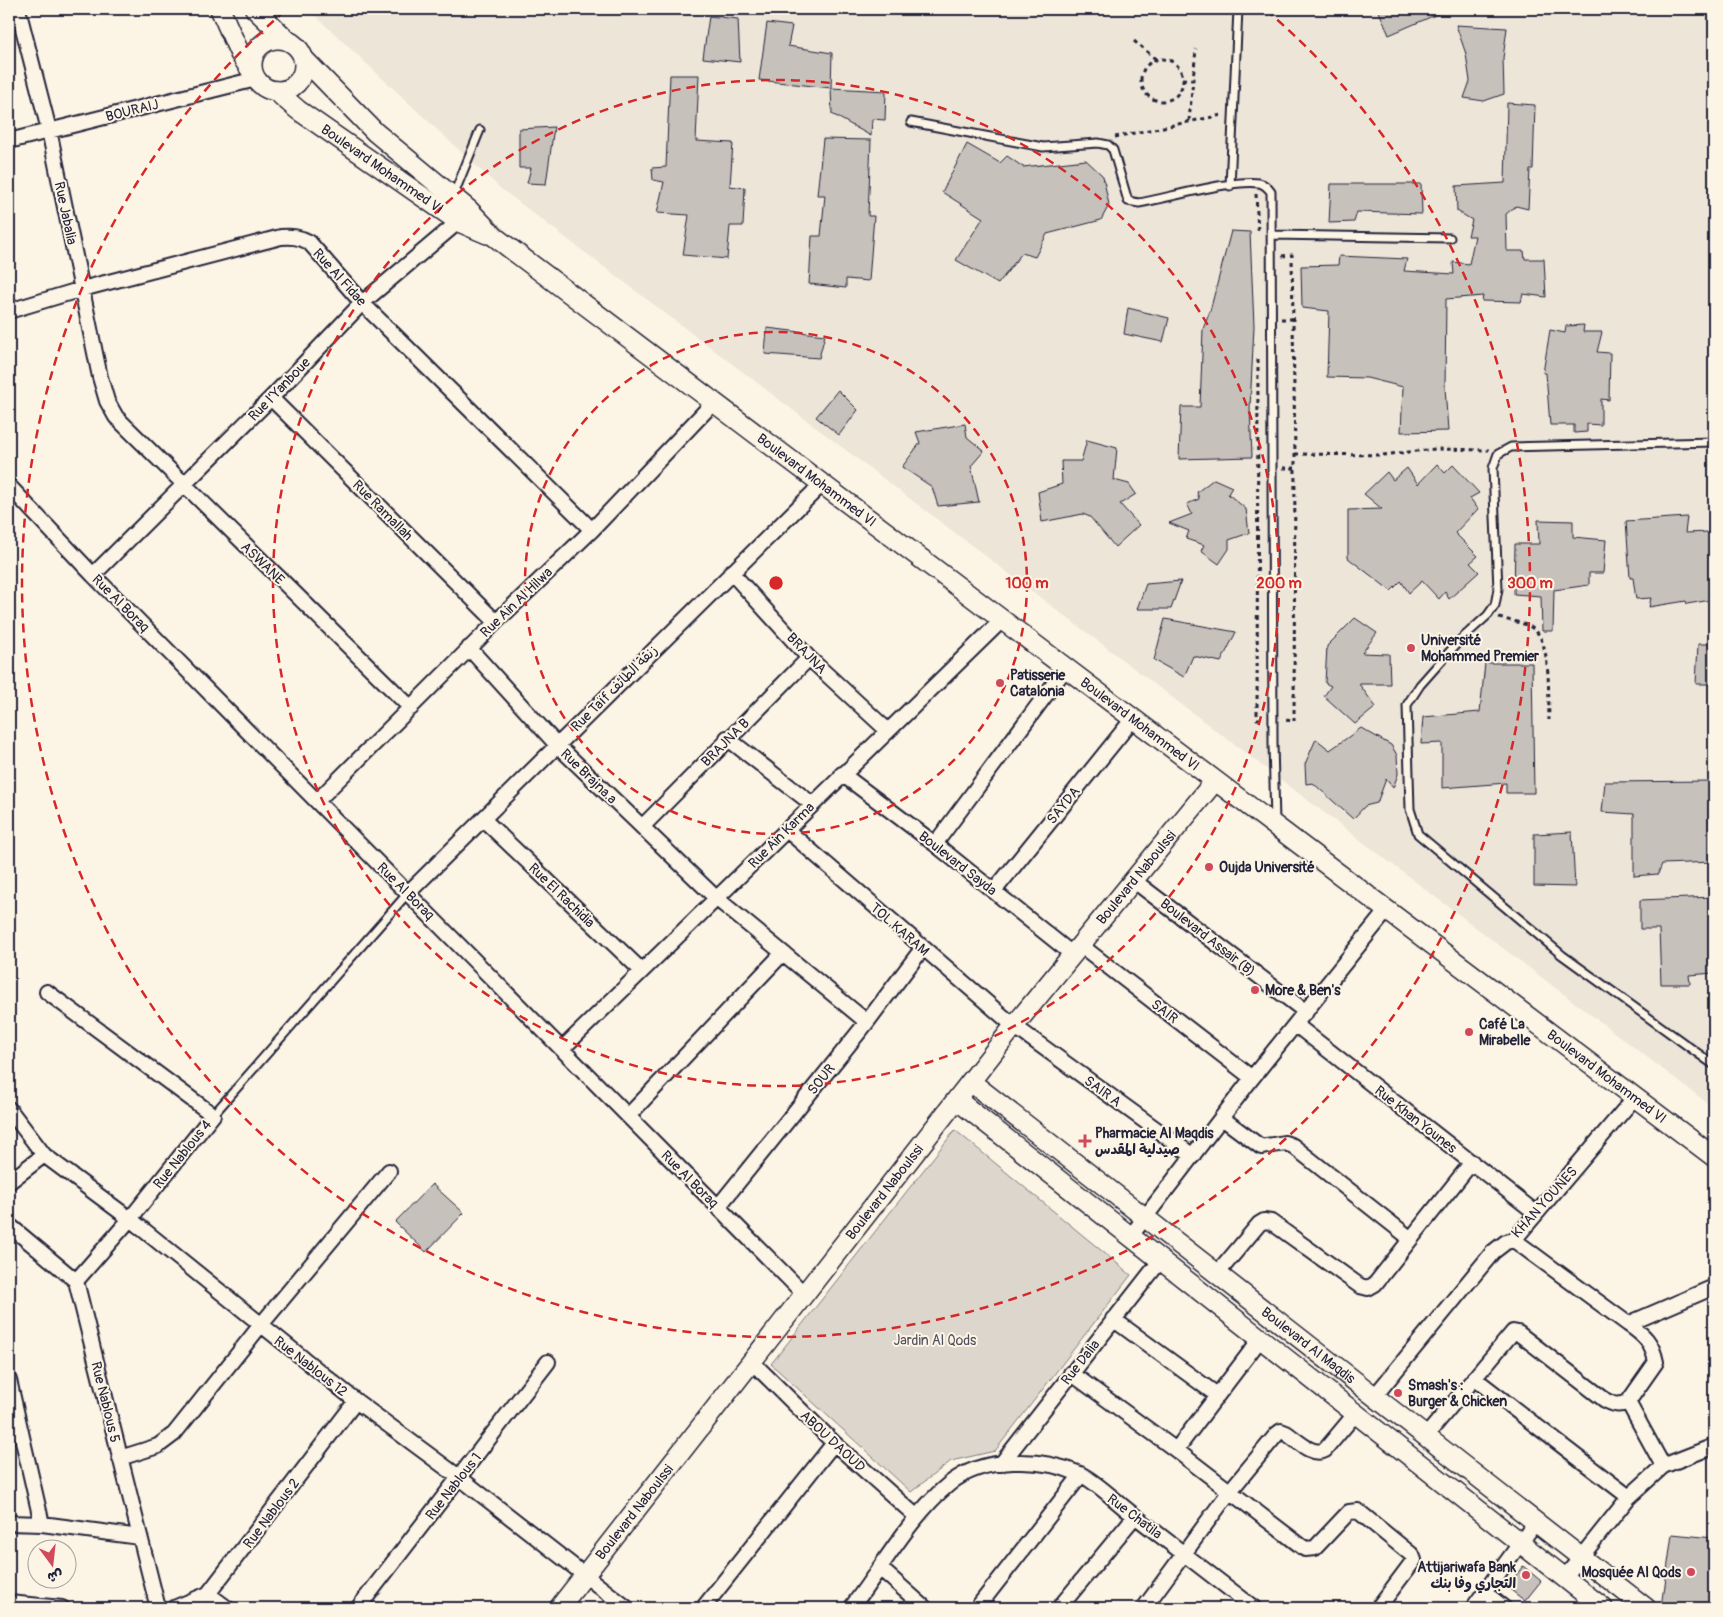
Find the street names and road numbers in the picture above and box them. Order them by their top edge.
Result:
street label: BOURAIJ [104,96,161,125]
street label: Boulevard Mohammed VI [318,121,447,218]
street label: Rue Jabalia [51,180,80,246]
street label: Rue Al Fidae [309,245,370,310]
street label: Rue l’Yanboue [245,354,314,425]
street label: Boulevard Mohammed VI [753,430,879,531]
street label: Rue Ramallah [349,477,416,544]
street label: ASWANE [237,538,288,588]
street label: Rue Ain Al Hilwa [477,564,556,641]
street label: Rue Al Boraq [88,571,153,636]
street label: BRAJNA [783,629,830,677]
street label: Rue Taïf زنقة الطائف [568,642,661,735]
street label: Boulevard Mohammed VI [1077,674,1203,775]
street label: BRAJNA B [698,715,753,770]
street label: Rue Brajna.a [557,745,620,807]
street label: SAYDA [1043,783,1084,827]
street label: Rue Ain Karma [745,799,818,872]
street label: Boulevard Naboulssi [1093,827,1180,928]
street label: Boulevard Sayda [915,828,1000,899]
street label: Rue Al Boraq [373,859,438,924]
street label: Rue El Rachidia [525,860,598,931]
street label: Boulevard Assair (B) [1157,895,1259,980]
street label: TOL KARAM [867,899,933,960]
street label: SAIR [1148,996,1181,1027]
street label: Boulevard Mohammed VI [1544,1026,1670,1127]
street label: SOUR [804,1061,839,1098]
street label: SAIR A [1081,1072,1124,1110]
street label: Rue Khan Younes [1371,1082,1461,1157]
street label: Rue Nablous 4 [150,1117,215,1192]
street label: Boulevard Naboulssi [842,1141,927,1243]
street label: Rue Al Boraq [657,1147,722,1212]
street label: KHAN YOUNES [1508,1163,1581,1241]
street label: Boulevard Al Maqdis [1258,1304,1359,1388]
street label: Rue Nablous 12 [271,1332,351,1400]
street label: Rue Dalia [1057,1336,1103,1388]
street label: Rue Nablous 5 [87,1360,124,1444]
street label: ABOU DAOUD [797,1407,869,1476]
street label: Rue Nablous 1 [422,1449,485,1523]
street label: Boulevard Naboulssi [592,1461,677,1563]
street label: Rue Nablous 2 [240,1475,303,1552]
street label: Rue Chatila [1104,1490,1166,1543]

